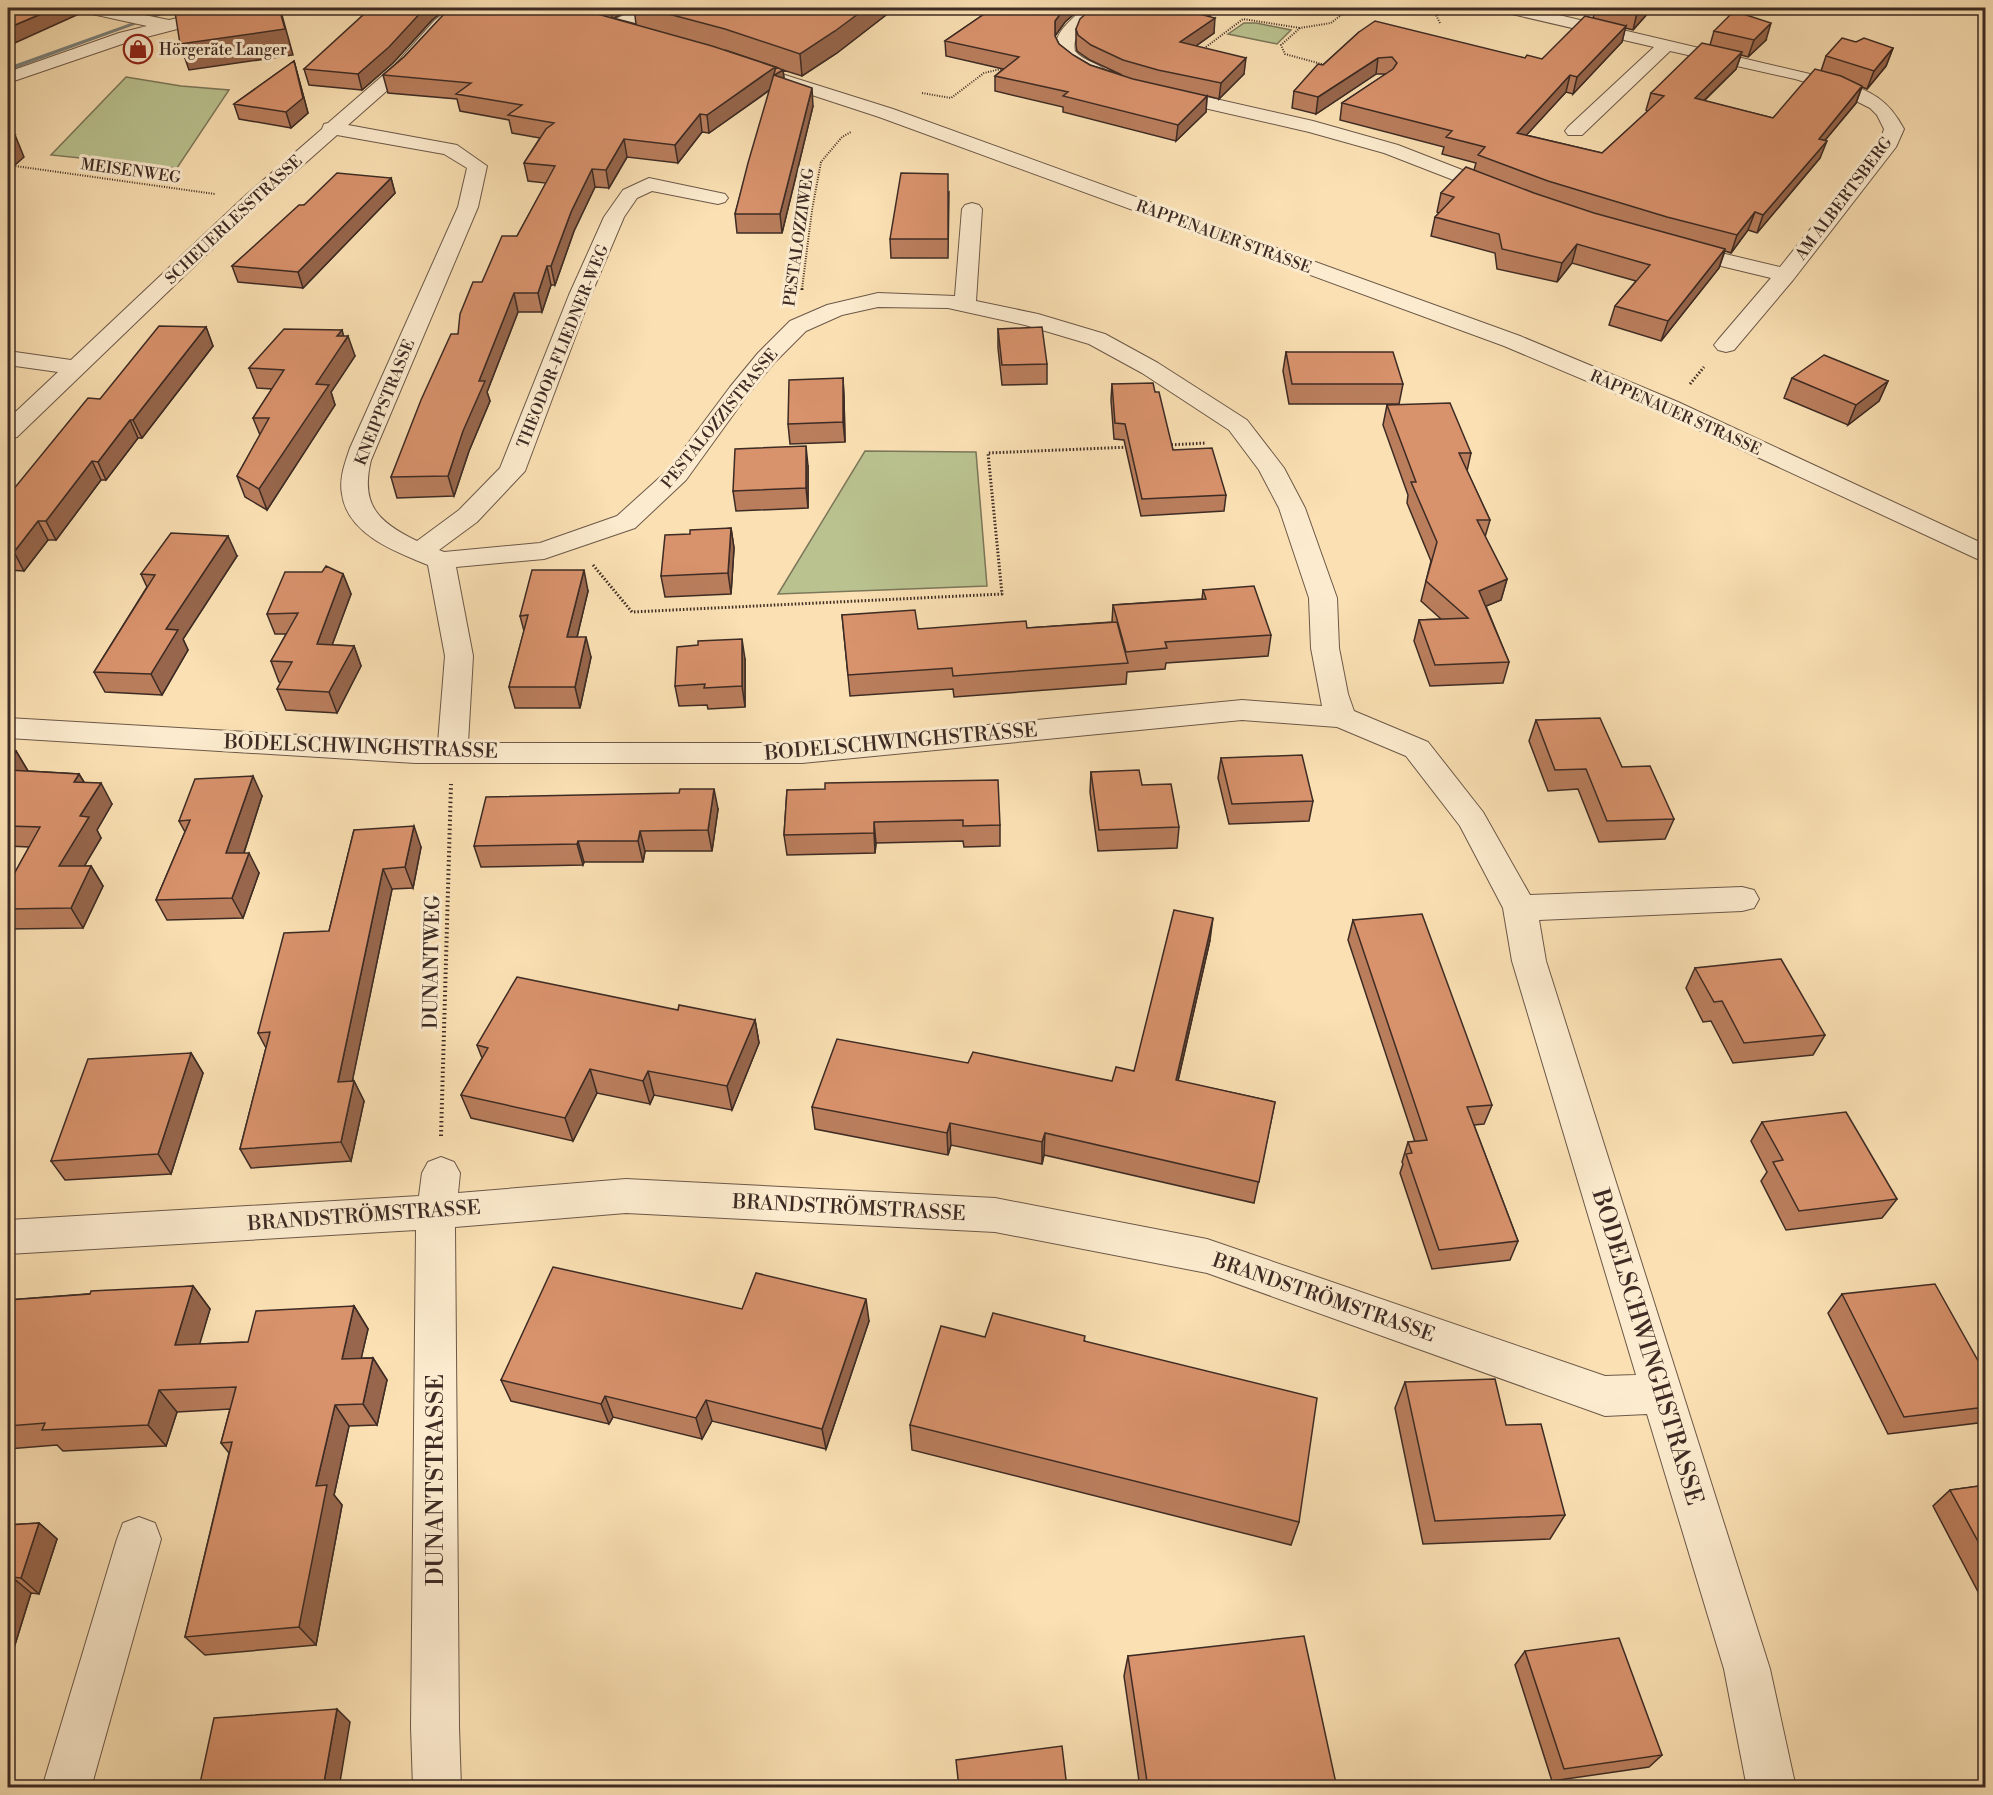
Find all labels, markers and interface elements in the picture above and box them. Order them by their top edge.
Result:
shop icon: Hörgeräte Langer [122,33,154,65]
place label: Hörgeräte Langer [159,40,287,60]
street label: AM ALBERTSBERG [1790,133,1897,265]
street label: SCHEUERLESSTRASSE [161,151,306,289]
street label: MEISENWEG [80,154,182,188]
street label: PESTALOZZIWEG [779,166,819,308]
street label: RAPPENAUER STRASSE [1133,196,1314,278]
street label: THEODOR-FLIEDNER-WEG [513,242,613,451]
street label: KNEIPPSTRASSE [351,336,419,468]
street label: PESTALOZZISTRASSE [657,345,782,493]
street label: RAPPENAUER STRASSE [1587,366,1764,460]
street label: BODELSCHWINGHSTRASSE [763,718,1039,767]
street label: BODELSCHWINGHSTRASSE [223,730,498,765]
street label: DUNANTWEG [419,895,446,1029]
street label: BODELSCHWINGHSTRASSE [1584,1185,1709,1509]
street label: BRANDSTRÖMSTRASSE [731,1189,966,1227]
street label: BRANDSTRÖMSTRASSE [246,1195,481,1237]
street label: BRANDSTRÖMSTRASSE [1208,1247,1438,1348]
street label: DUNANTSTRASSE [421,1374,451,1586]

